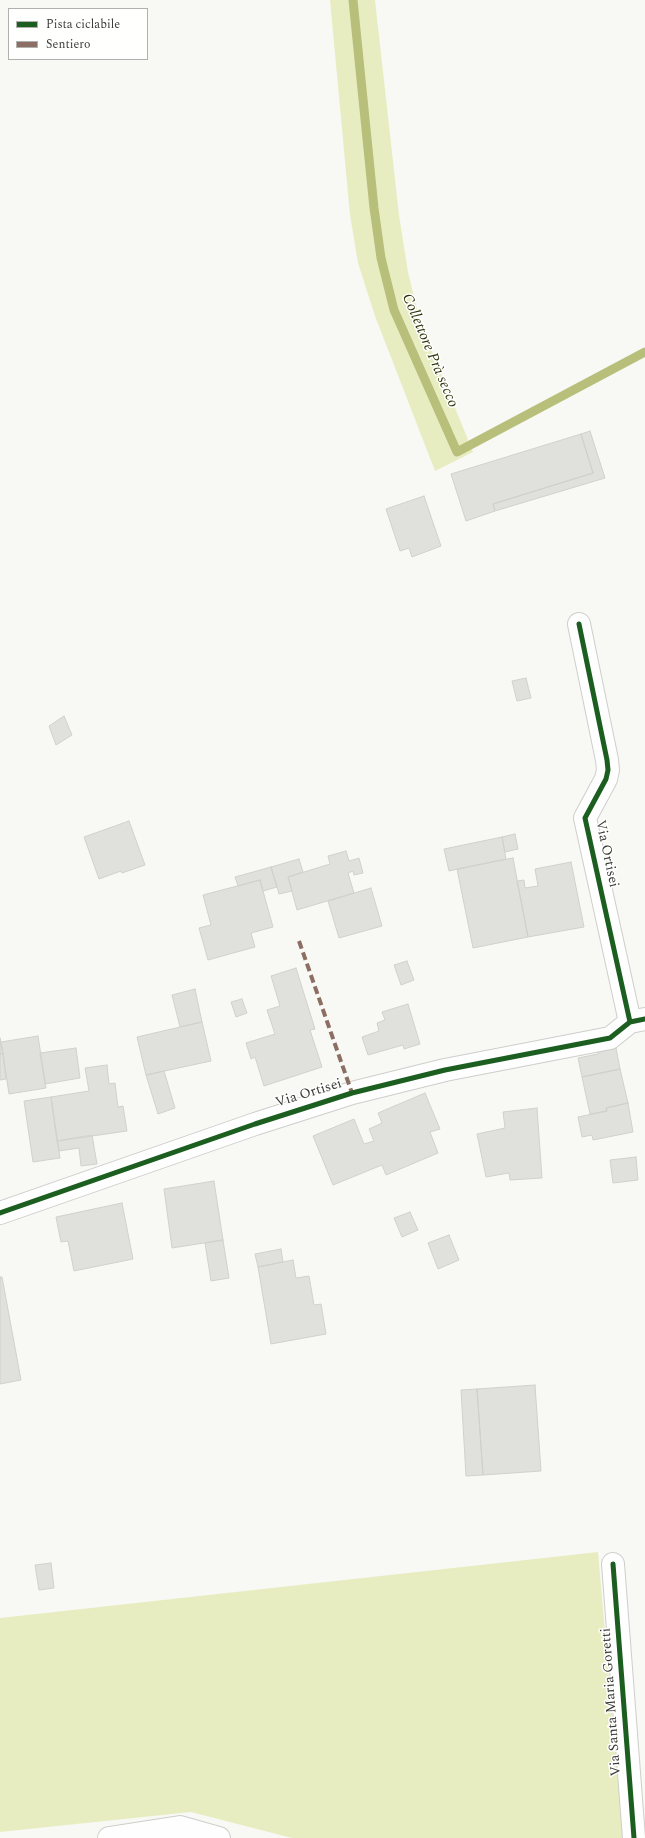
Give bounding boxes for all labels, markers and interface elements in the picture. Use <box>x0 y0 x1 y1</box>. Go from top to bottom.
legend <box>8 8 148 60</box>
text: Pista ciclabile <box>46 15 120 34</box>
text: Sentiero <box>46 35 90 54</box>
water label: Collettore Prà secco <box>397 291 461 411</box>
street label: Via Ortisei <box>591 819 621 889</box>
street label: Via Ortisei <box>274 1076 344 1112</box>
street label: Via Santa Maria Goretti <box>598 1627 626 1777</box>

